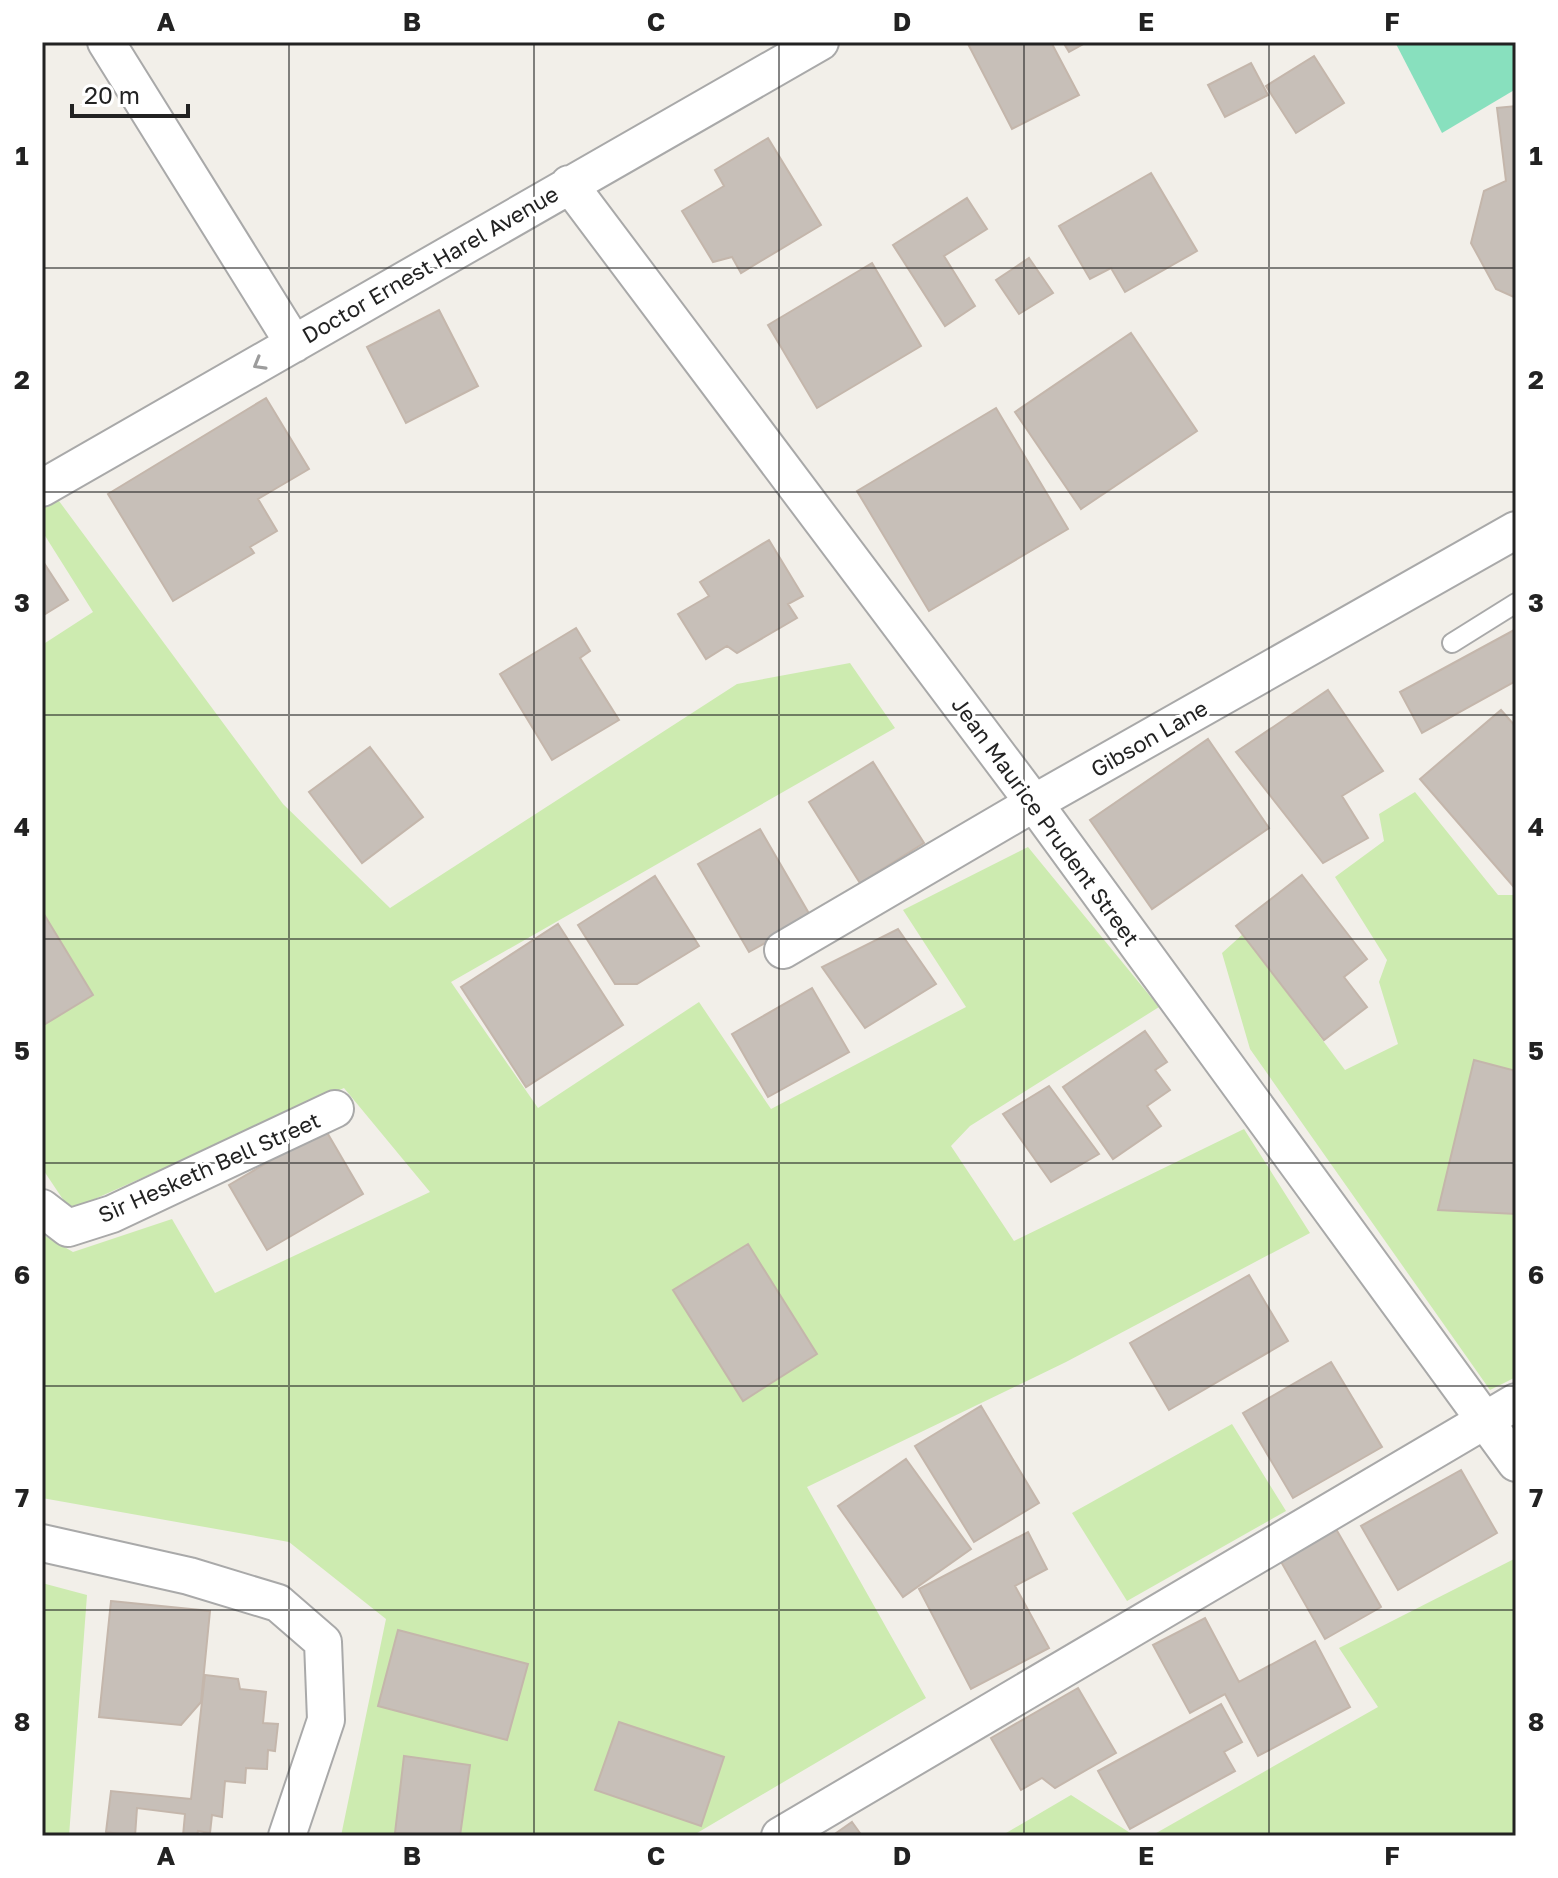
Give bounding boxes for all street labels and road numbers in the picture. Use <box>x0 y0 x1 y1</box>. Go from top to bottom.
street label: Doctor Ernest Harel Avenue <box>297 179 563 349</box>
street label: Jean Maurice Prudent Street <box>947 691 1145 951</box>
street label: Gibson Lane <box>1086 694 1212 782</box>
street label: Sir Hesketh Bell Street <box>94 1106 324 1228</box>

